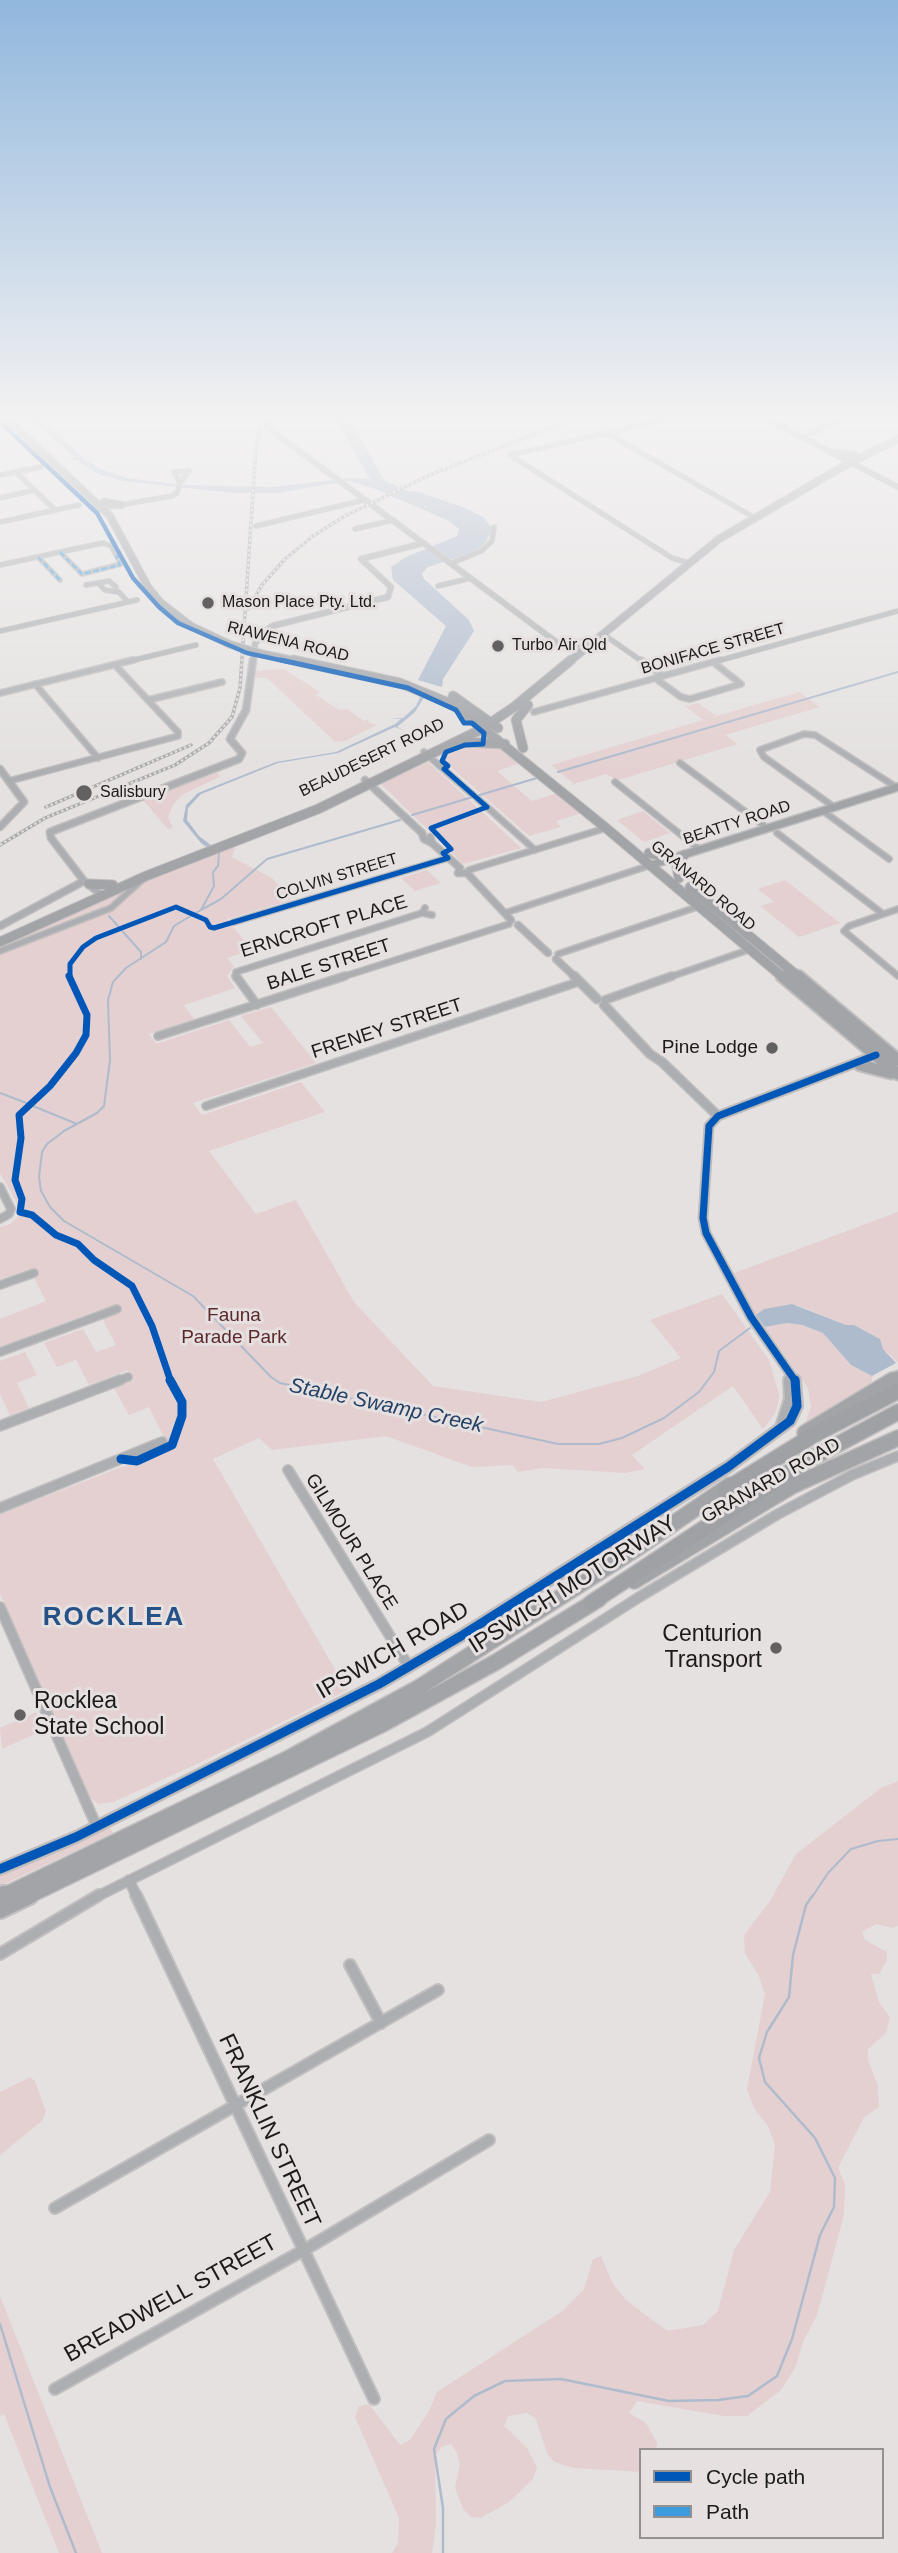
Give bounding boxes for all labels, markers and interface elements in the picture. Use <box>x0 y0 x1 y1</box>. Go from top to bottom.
place label: Mason Place Pty. Ltd. <box>222 593 376 613</box>
marker: Mason Place Pty. Ltd. <box>200 595 216 611</box>
street label: RIAWENA ROAD <box>225 618 351 666</box>
street label: BONIFACE STREET <box>639 619 787 679</box>
place label: Turbo Air Qld <box>512 636 607 656</box>
marker: Turbo Air Qld <box>490 638 506 654</box>
street label: BEAUDESERT ROAD <box>296 715 448 801</box>
marker: Salisbury <box>74 783 94 803</box>
place label: Salisbury <box>100 783 166 803</box>
street label: BEATTY ROAD <box>681 797 793 849</box>
street label: GRANARD ROAD <box>647 837 759 935</box>
street label: COLVIN STREET <box>274 849 400 905</box>
street label: ERNCROFT PLACE <box>238 891 410 963</box>
street label: BALE STREET <box>264 934 394 996</box>
street label: FRENEY STREET <box>309 994 465 1064</box>
place label: Pine Lodge <box>662 1037 758 1059</box>
marker: Pine Lodge <box>764 1040 780 1056</box>
park label: Fauna Parade Park <box>181 1305 287 1349</box>
water label: Stable Swamp Creek <box>287 1373 485 1439</box>
street label: GRANARD ROAD <box>698 1433 844 1529</box>
street label: GILMOUR PLACE <box>300 1470 402 1614</box>
street label: IPSWICH MOTORWAY <box>464 1510 682 1660</box>
street label: IPSWICH ROAD <box>312 1596 474 1706</box>
district label: ROCKLEA <box>44 1602 184 1634</box>
place label: Centurion Transport <box>662 1621 762 1675</box>
marker: Centurion Transport <box>768 1640 784 1656</box>
place label: Rocklea State School <box>34 1688 164 1742</box>
marker: Rocklea State School <box>12 1707 28 1723</box>
street label: FRANKLIN STREET <box>212 2030 326 2232</box>
street label: BREADWELL STREET <box>60 2229 282 2369</box>
legend <box>639 2448 884 2539</box>
text: Cycle path <box>706 2465 805 2488</box>
text: Path <box>706 2500 749 2523</box>

